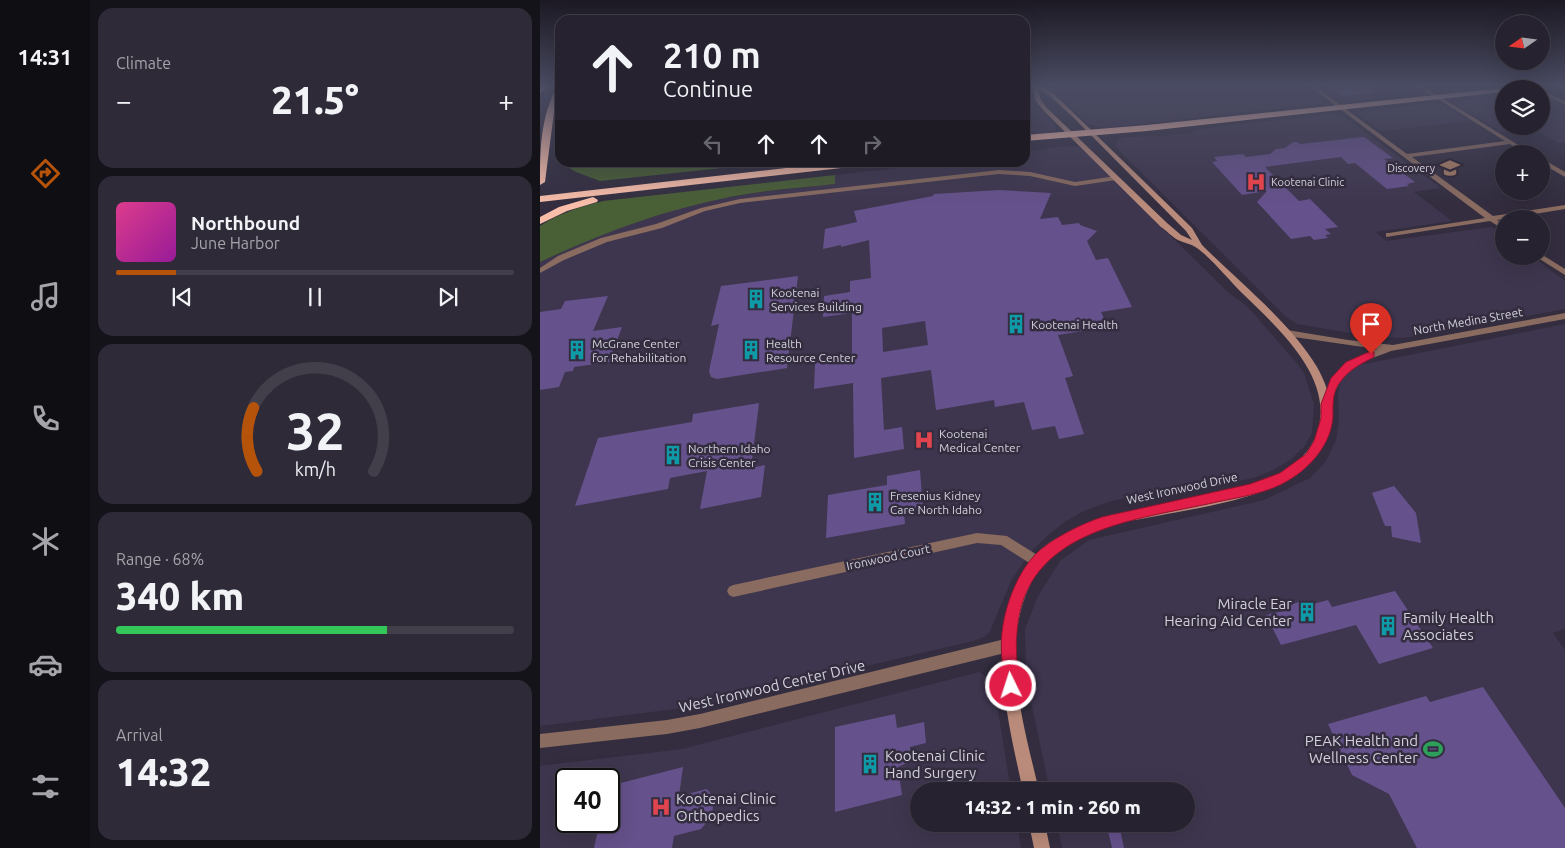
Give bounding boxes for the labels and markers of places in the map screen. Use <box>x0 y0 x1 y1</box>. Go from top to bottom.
school or university icon: Discovery <box>1439 157 1461 179</box>
place label: Discovery <box>1387 162 1436 174</box>
hospital icon: Kootenai Clinic <box>1245 171 1267 193</box>
place label: Kootenai Clinic <box>1271 176 1344 188</box>
place label: Kootenai Services Building <box>771 286 862 313</box>
building icon: Kootenai Services Building <box>745 288 767 310</box>
pin <box>1350 303 1392 354</box>
building icon: Kootenai Health <box>1005 313 1027 335</box>
place label: Kootenai Health <box>1031 318 1118 331</box>
place label: McGrane Center for Rehabilitation <box>592 337 686 364</box>
place label: Health Resource Center <box>766 337 856 364</box>
building icon: McGrane Center for Rehabilitation <box>566 339 588 361</box>
building icon: Health Resource Center <box>740 339 762 361</box>
place label: Kootenai Medical Center <box>939 427 1021 454</box>
hospital icon: Kootenai Medical Center <box>913 429 935 451</box>
place label: Northern Idaho Crisis Center <box>688 442 771 469</box>
building icon: Northern Idaho Crisis Center <box>662 444 684 466</box>
place label: Fresenius Kidney Care North Idaho <box>890 489 982 516</box>
building icon: Fresenius Kidney Care North Idaho <box>864 491 886 513</box>
place label: Miracle Ear Hearing Aid Center <box>1164 595 1292 629</box>
building icon: Miracle Ear Hearing Aid Center <box>1296 601 1318 623</box>
place label: Family Health Associates <box>1403 609 1494 643</box>
building icon: Family Health Associates <box>1377 615 1399 637</box>
place label: PEAK Health and Wellness Center <box>1305 732 1418 766</box>
sports icon: PEAK Health and Wellness Center <box>1422 738 1444 760</box>
place label: Kootenai Clinic Hand Surgery <box>885 747 985 781</box>
building icon: Kootenai Clinic Hand Surgery <box>859 753 881 775</box>
place label: Kootenai Clinic Orthopedics <box>676 790 776 824</box>
hospital icon: Kootenai Clinic Orthopedics <box>650 796 672 818</box>

